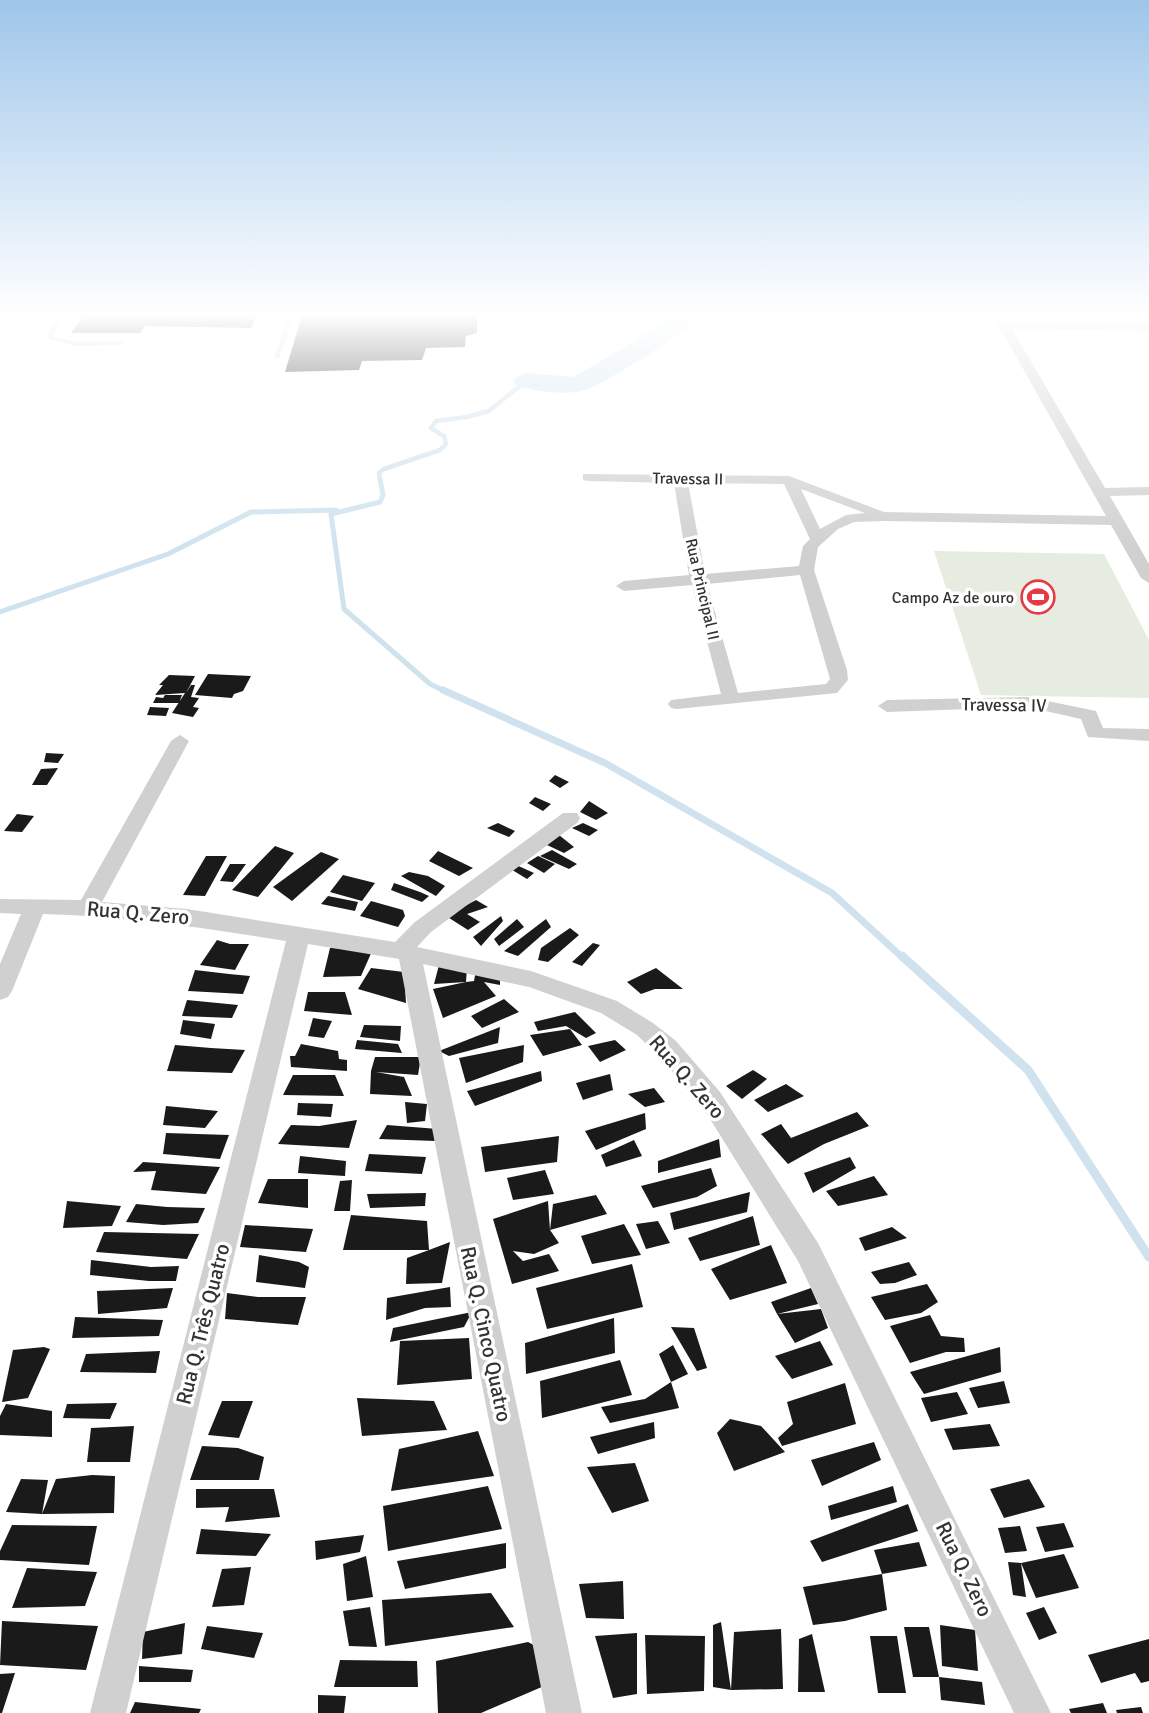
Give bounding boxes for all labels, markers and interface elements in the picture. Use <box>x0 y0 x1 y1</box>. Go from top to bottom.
street label: Travessa II <box>652 468 724 490</box>
street label: Rua Principal II <box>681 536 723 642</box>
sports icon: Campo Az de ouro <box>1019 578 1057 616</box>
place label: Campo Az de ouro <box>892 588 1014 608</box>
street label: Travessa IV <box>961 693 1047 717</box>
street label: Rua Q. Zero <box>86 896 190 930</box>
street label: Rua Q. Zero <box>643 1030 731 1124</box>
street label: Rua Q. Três Quatro <box>170 1241 236 1407</box>
street label: Rua Q. Cinco Quatro <box>455 1244 517 1424</box>
street label: Rua Q. Zero <box>930 1517 998 1621</box>

